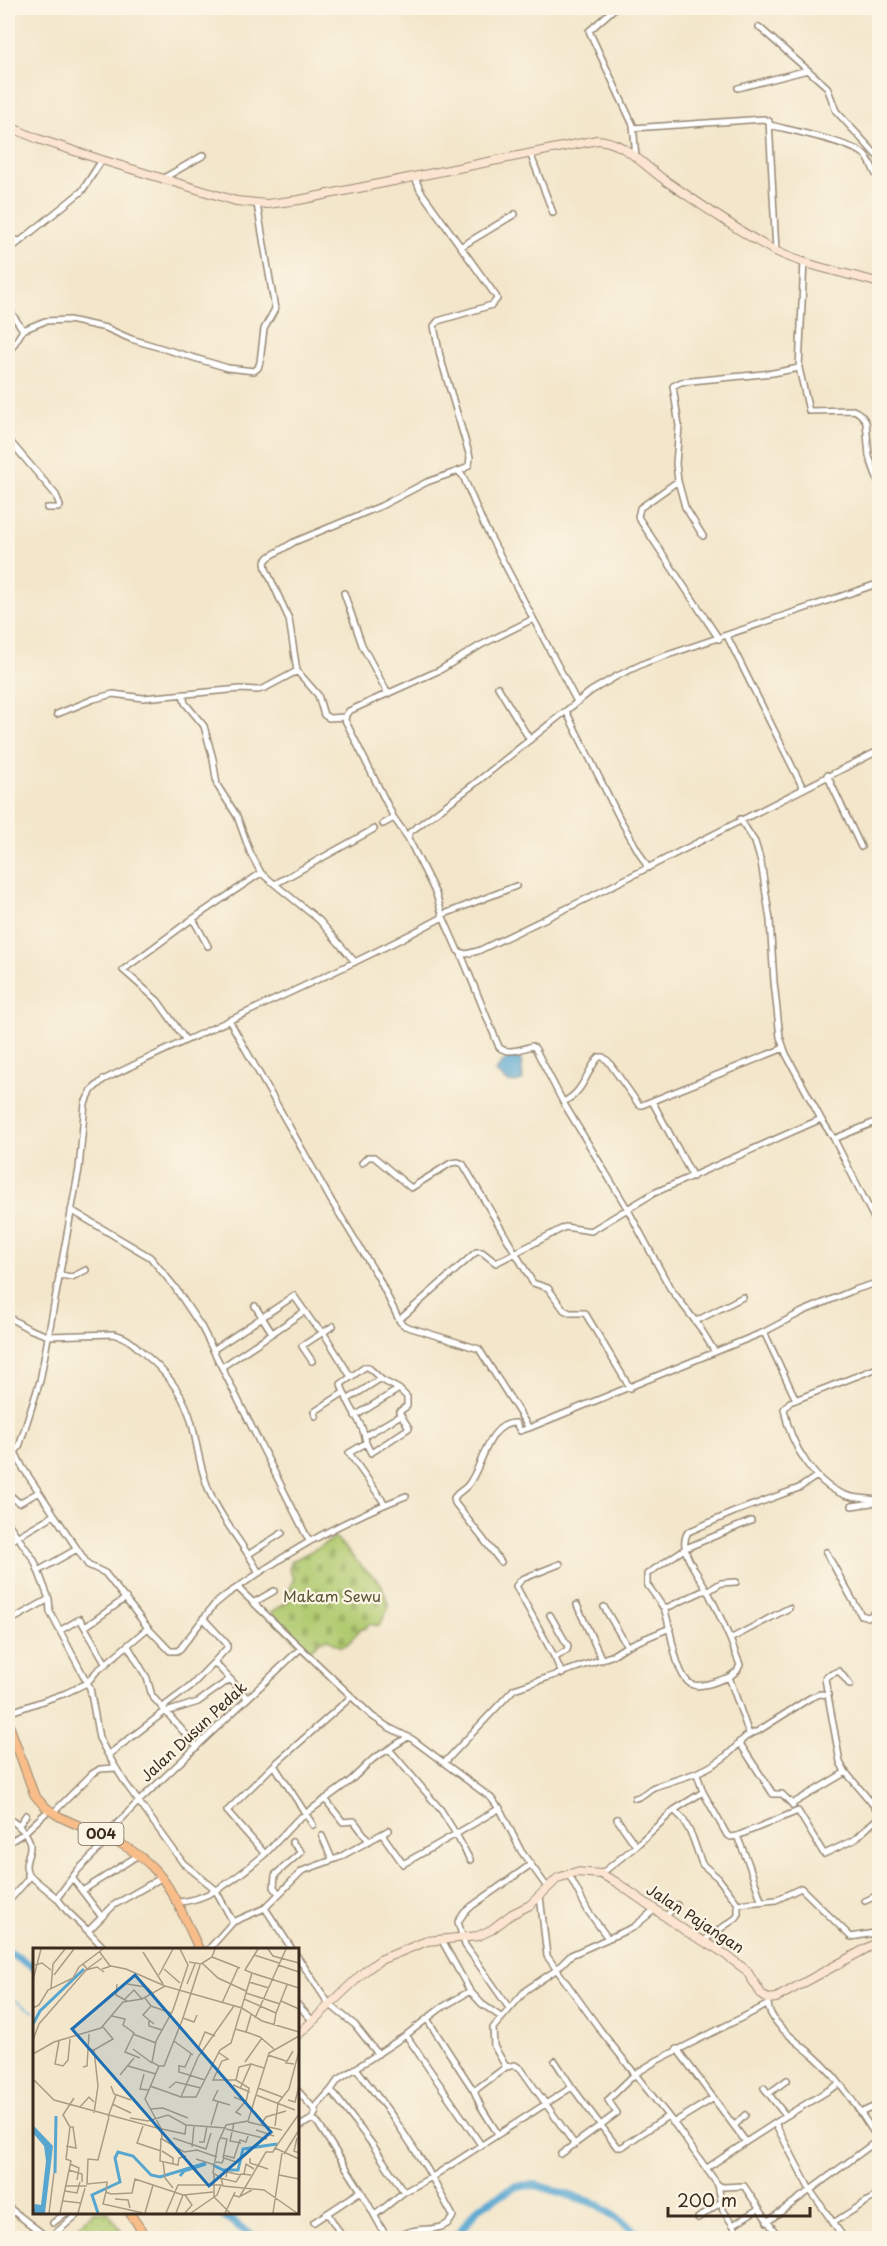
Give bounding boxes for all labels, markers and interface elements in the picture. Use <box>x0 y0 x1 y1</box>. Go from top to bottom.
park label: Makam Sewu <box>283 1584 381 1607</box>
street label: Jalan Dusun Pedak <box>135 1675 251 1786</box>
road number: 004 <box>78 1823 124 1845</box>
street label: Jalan Pajangan <box>642 1877 749 1958</box>
inset map <box>33 1948 298 2213</box>
scale bar <box>668 2180 810 2218</box>
text: 200 m <box>677 2186 737 2213</box>

